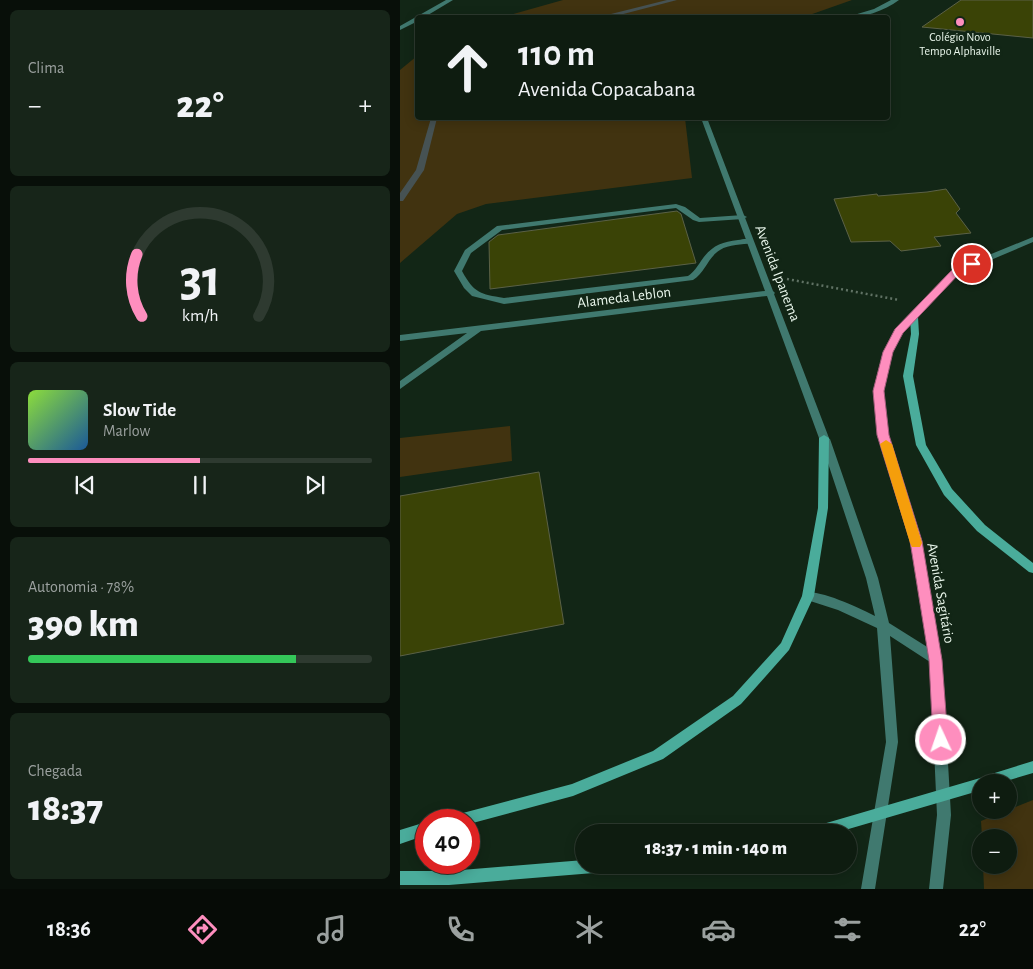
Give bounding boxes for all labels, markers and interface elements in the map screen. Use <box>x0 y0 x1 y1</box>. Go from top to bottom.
marker: Colégio Novo Tempo Alphaville <box>954 16 966 28</box>
place label: Colégio Novo Tempo Alphaville <box>919 31 1001 57</box>
icon: ahead <box>435 35 500 100</box>
text: 110 m <box>518 37 595 72</box>
text: Clima <box>28 60 64 76</box>
text: Avenida Copacabana <box>518 78 696 100</box>
text: 22° <box>176 87 224 125</box>
text: − <box>28 92 41 120</box>
text: + <box>359 92 372 120</box>
street label: Avenida Ipanema <box>752 223 803 324</box>
pin <box>951 243 993 285</box>
icon: arrive <box>958 250 986 278</box>
text: 31 <box>179 253 221 305</box>
street label: Alameda Leblon <box>576 284 672 311</box>
text: km/h <box>182 307 218 325</box>
text: Slow Tide <box>103 401 176 420</box>
text: Marlow <box>103 423 150 439</box>
icon: previous <box>71 471 99 499</box>
icon: pause <box>186 471 214 499</box>
icon: next <box>301 471 329 499</box>
street label: Avenida Sagitário <box>924 542 957 645</box>
text: Autonomia · 78% <box>28 579 134 595</box>
text: 390 km <box>28 606 139 644</box>
position arrow <box>914 713 966 765</box>
text: Chegada <box>28 763 83 779</box>
map controls <box>972 774 1017 874</box>
button: + <box>972 774 1017 819</box>
text: 18:37 <box>28 790 103 828</box>
speed limit sign: 40 <box>415 809 480 874</box>
button: − <box>972 829 1017 874</box>
text: 18:37 · 1 min · 140 m <box>645 839 787 858</box>
icon: directions <box>185 912 220 947</box>
icon: music <box>314 912 349 947</box>
icon: phone <box>443 912 478 947</box>
icon: climate <box>572 912 607 947</box>
icon: car <box>701 912 736 947</box>
icon: filters <box>830 912 865 947</box>
text: 18:36 <box>47 918 91 940</box>
text: 22° <box>959 918 986 940</box>

